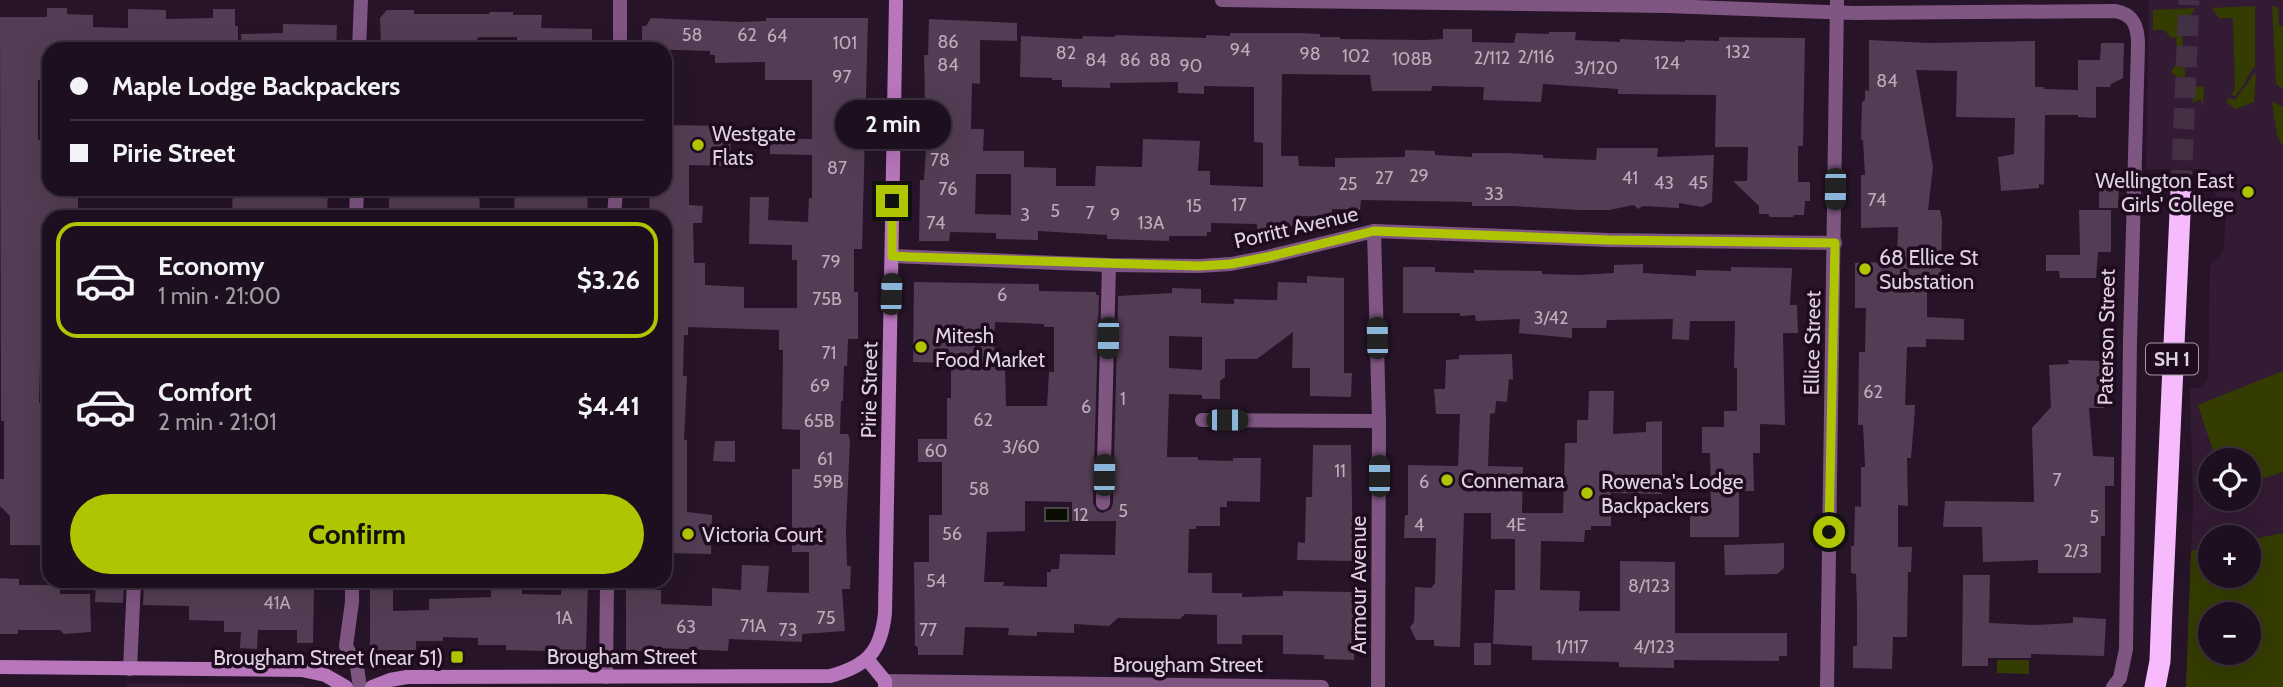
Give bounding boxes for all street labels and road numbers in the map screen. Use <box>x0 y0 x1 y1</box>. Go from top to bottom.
street label: Porritt Avenue <box>1232 201 1361 253</box>
street label: Paterson Street <box>2092 268 2120 406</box>
street label: Ellice Street <box>1799 290 1825 396</box>
street label: Pirie Street <box>856 341 882 439</box>
road number: SH 1 <box>2146 344 2198 374</box>
street label: Armour Avenue <box>1346 516 1371 654</box>
street label: Brougham Street <box>547 644 697 669</box>
street label: Brougham Street <box>1113 652 1263 677</box>

